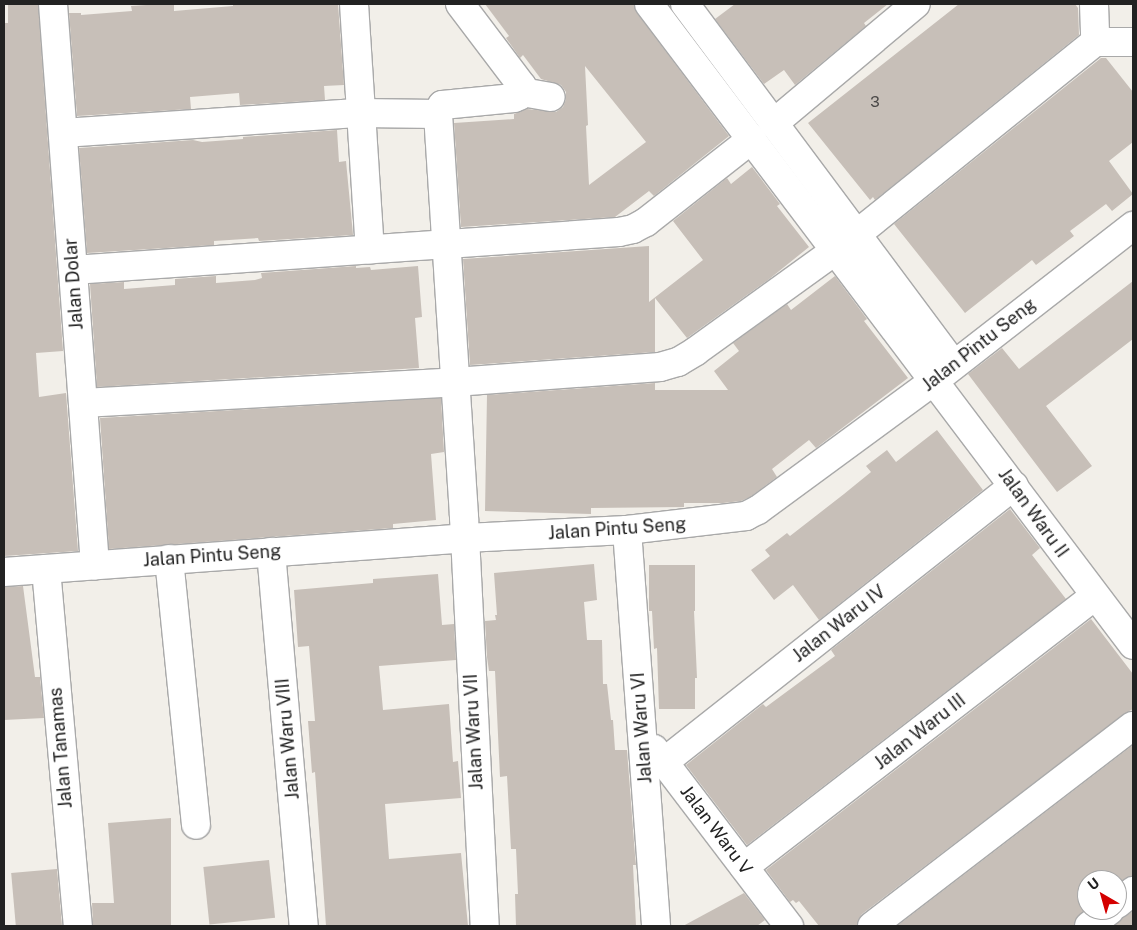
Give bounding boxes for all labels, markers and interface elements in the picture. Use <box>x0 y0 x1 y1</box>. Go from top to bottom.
house number: 3 <box>870 93 880 111</box>
street label: Jalan Dolar <box>60 237 88 331</box>
street label: Jalan Pintu Seng <box>918 294 1040 396</box>
street label: Jalan Waru II <box>993 464 1073 562</box>
street label: Jalan Pintu Seng <box>547 513 687 545</box>
street label: Jalan Pintu Seng <box>142 540 282 572</box>
street label: Jalan Waru IV <box>788 581 890 667</box>
street label: Jalan Waru VI <box>627 671 657 785</box>
street label: Jalan Waru VII <box>460 673 488 791</box>
street label: Jalan Waru VIII <box>272 677 304 801</box>
street label: Jalan Tanamas <box>45 687 77 809</box>
street label: Jalan Waru III <box>870 689 970 775</box>
street label: Jalan Waru V <box>675 781 757 879</box>
north arrow <box>1077 870 1127 920</box>
text: U <box>1084 875 1102 893</box>

